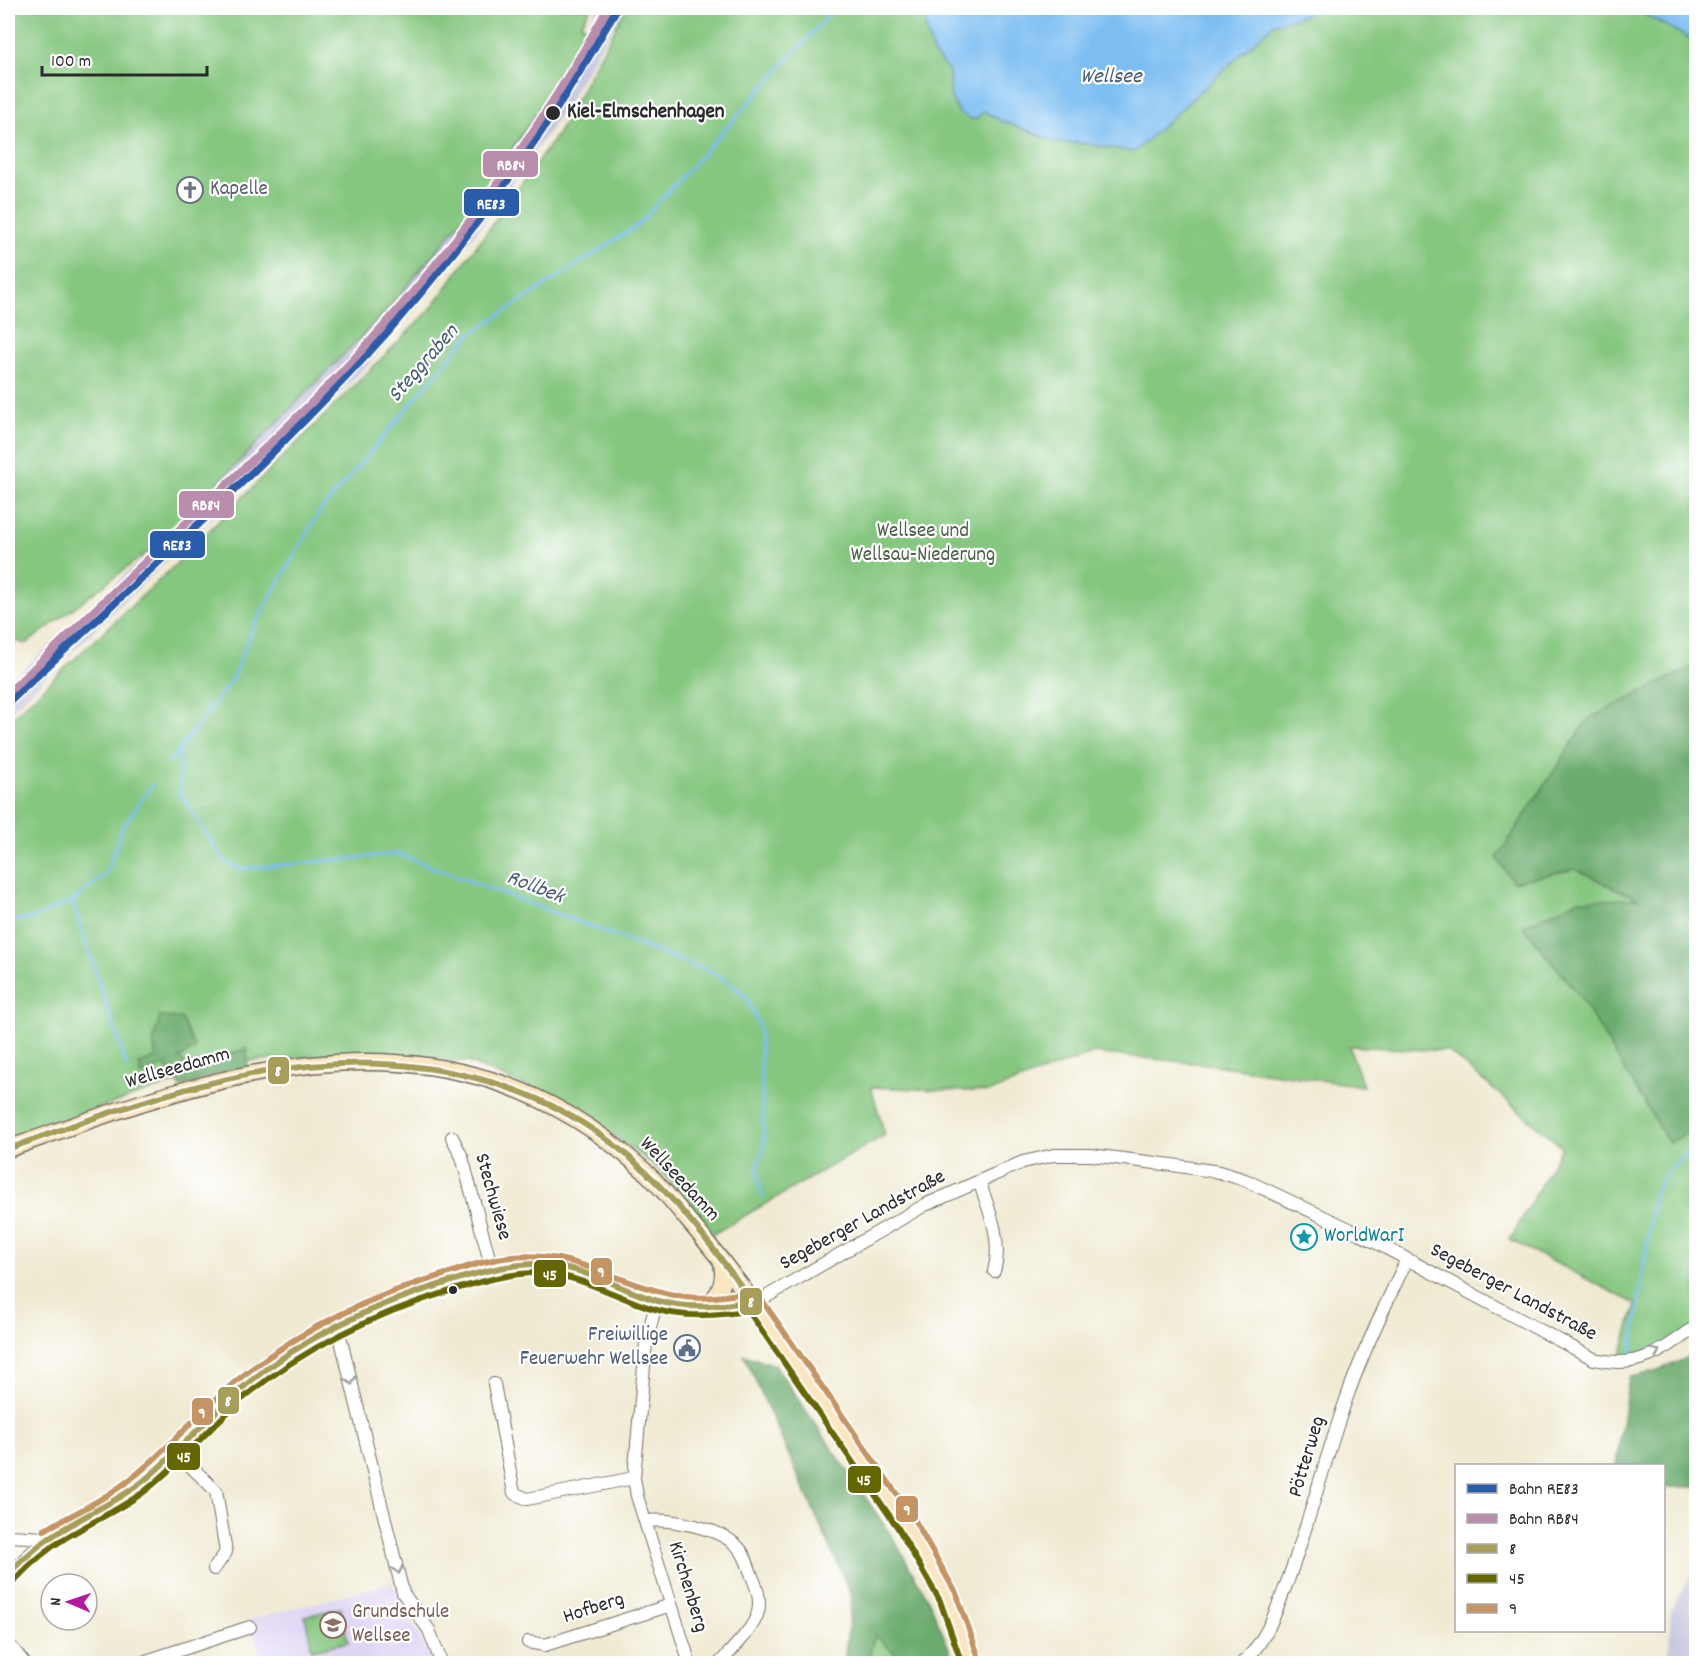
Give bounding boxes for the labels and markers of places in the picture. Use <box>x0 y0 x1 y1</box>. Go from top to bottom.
place label: Kiel-Elmschenhagen <box>567 98 725 128</box>
marker: Kiel-Elmschenhagen <box>544 104 562 122</box>
church icon: Kapelle <box>175 175 205 205</box>
place label: Kapelle <box>210 175 268 205</box>
place icon: WorldWarI <box>1289 1222 1319 1252</box>
place label: WorldWarI <box>1324 1222 1405 1252</box>
unlabelled marker <box>447 1284 459 1296</box>
place label: Freiwillige Feuerwehr Wellsee <box>520 1321 668 1375</box>
public building icon: Freiwillige Feuerwehr Wellsee <box>672 1333 702 1363</box>
place label: Grundschule Wellsee <box>352 1598 449 1652</box>
school or university icon: Grundschule Wellsee <box>318 1610 348 1640</box>

